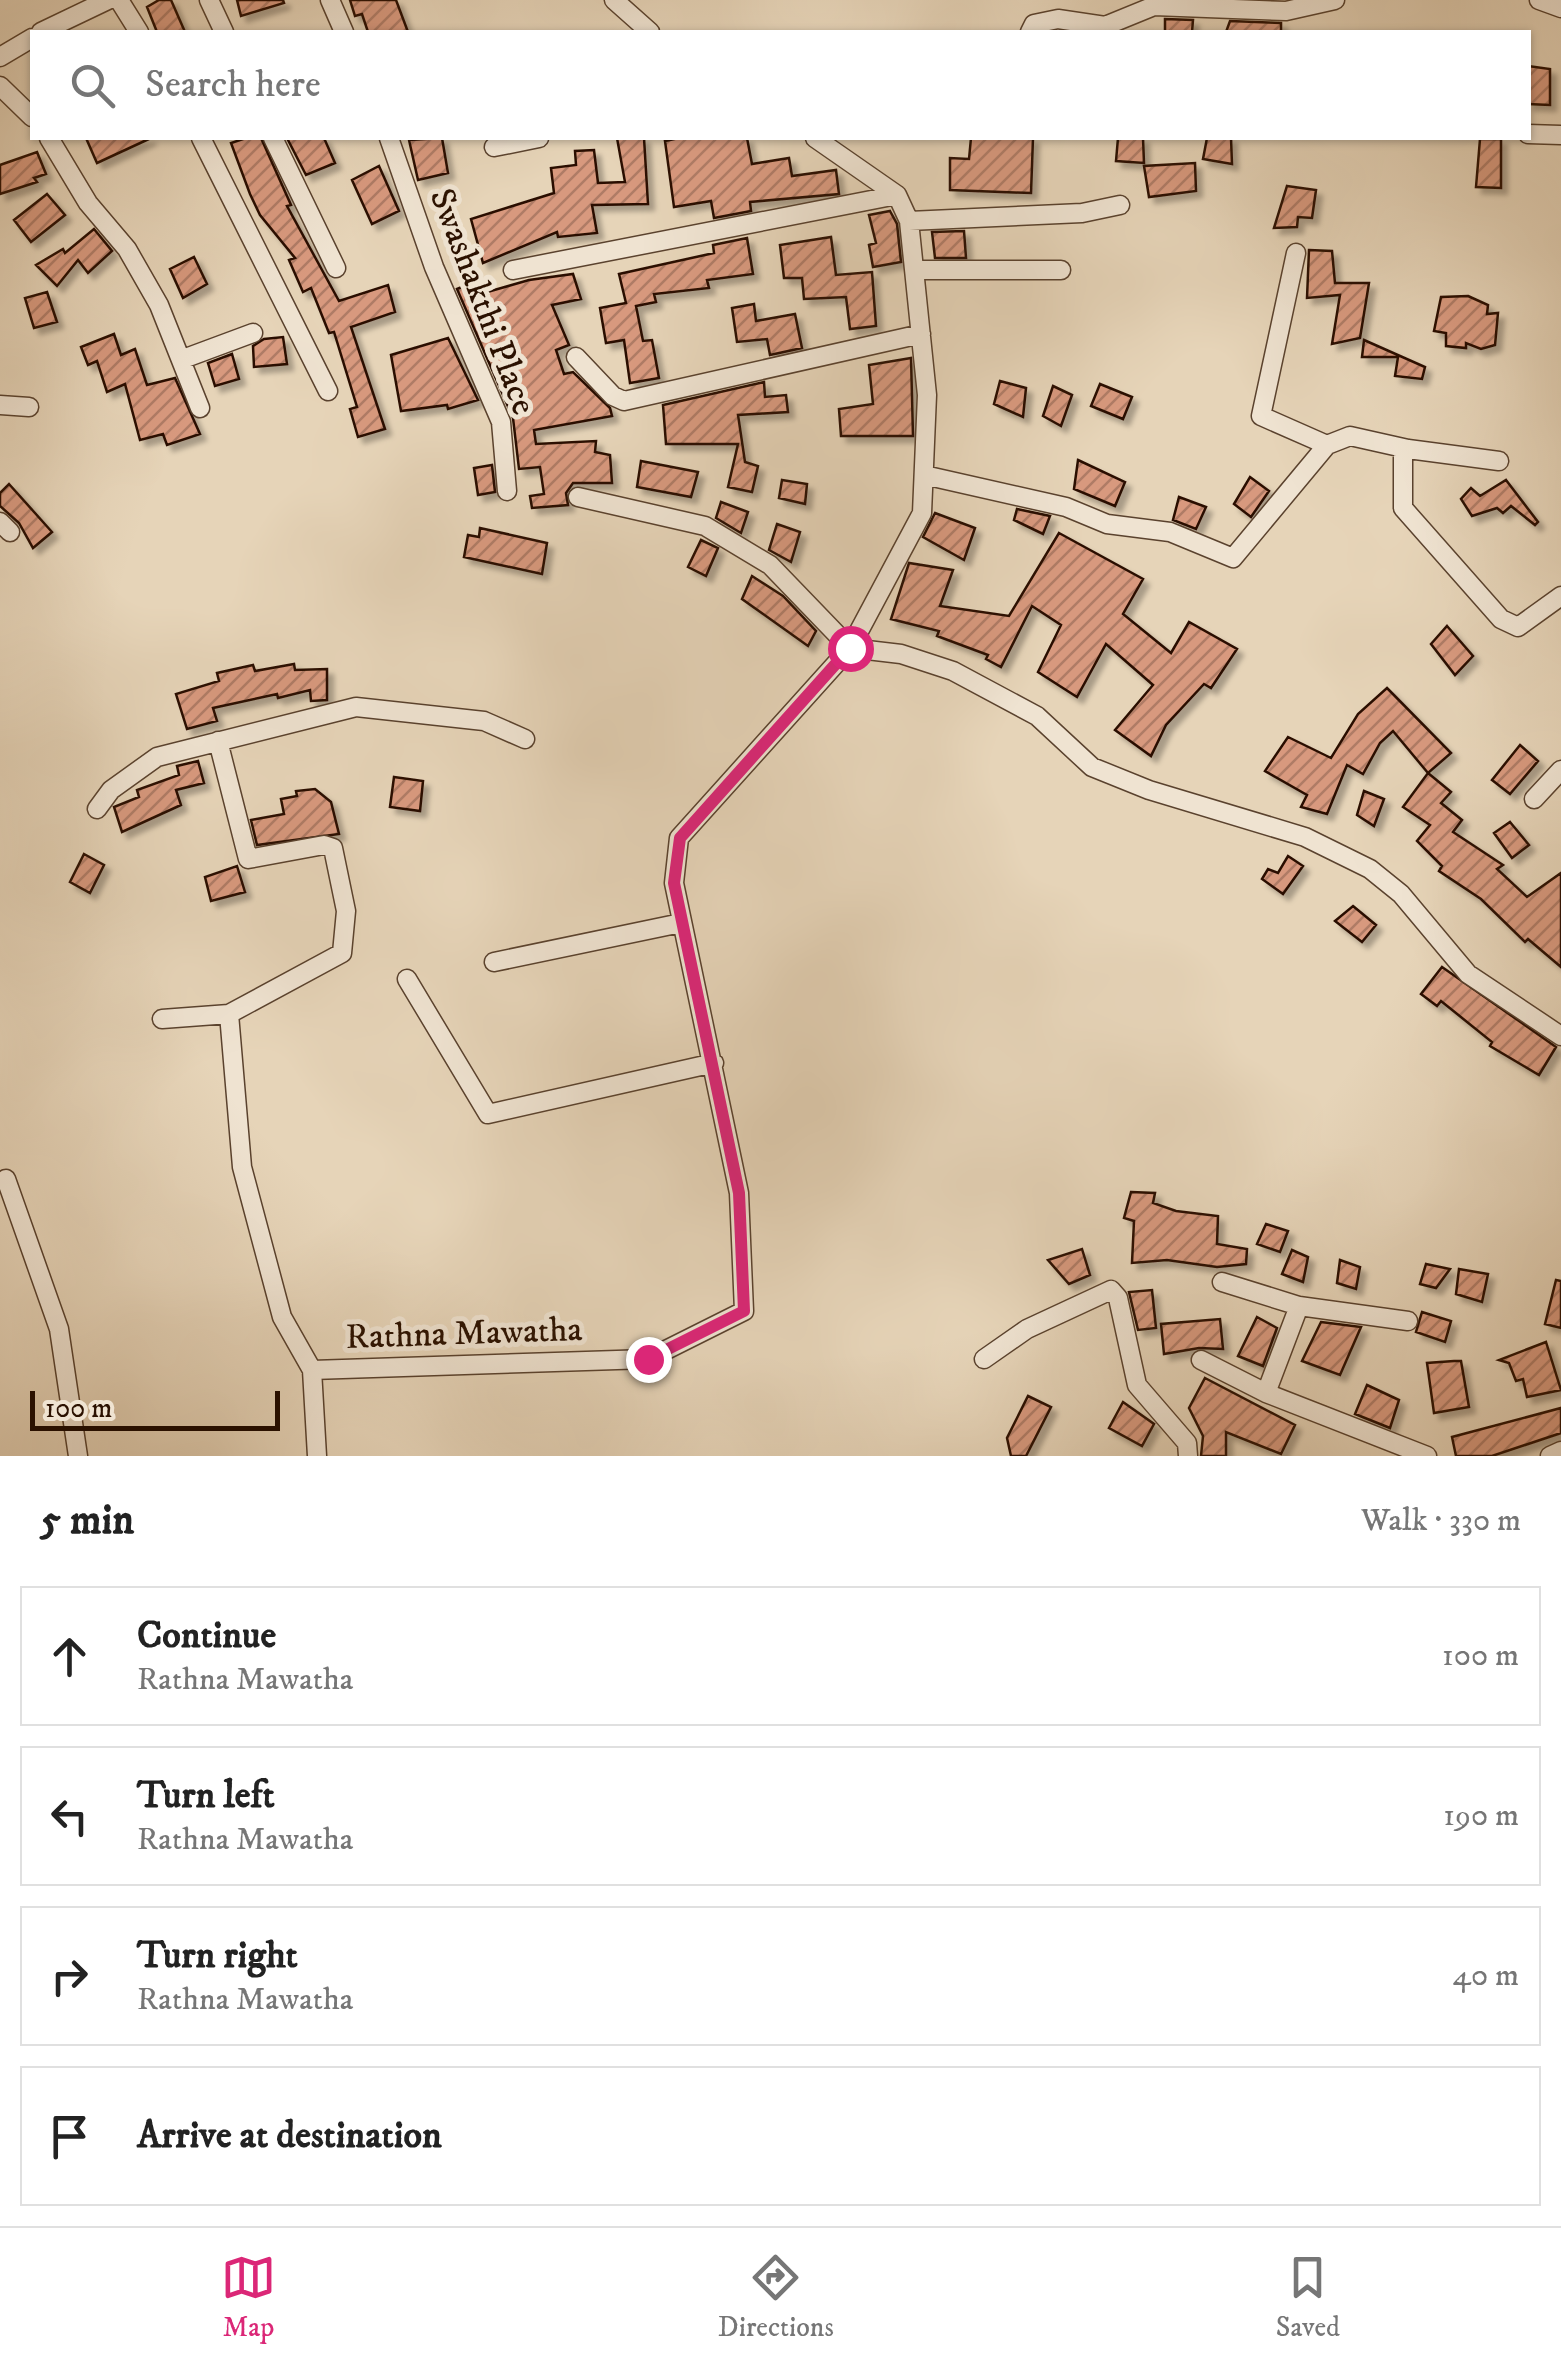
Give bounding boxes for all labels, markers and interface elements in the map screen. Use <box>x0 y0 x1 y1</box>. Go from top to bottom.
search box <box>30 30 1531 140</box>
icon: search <box>65 58 120 113</box>
text: Search here <box>145 61 321 109</box>
street label: Swashakthi Place <box>419 182 545 421</box>
route start <box>828 626 874 672</box>
street label: Rathna Mawatha <box>345 1308 583 1360</box>
route end <box>626 1337 672 1383</box>
scale bar <box>30 1386 280 1430</box>
text: 100 m <box>45 1391 112 1426</box>
text: 5 min <box>40 1495 134 1547</box>
text: Walk · 330 m <box>1361 1501 1521 1541</box>
text: Continue <box>137 1612 276 1660</box>
icon: ahead <box>42 1629 97 1684</box>
text: 100 m <box>1442 1636 1519 1676</box>
text: Rathna Mawatha <box>137 1660 353 1700</box>
text: Turn left <box>137 1772 275 1820</box>
icon: left <box>42 1789 97 1844</box>
text: 190 m <box>1443 1796 1519 1836</box>
text: Rathna Mawatha <box>137 1820 353 1860</box>
text: Turn right <box>137 1932 298 1980</box>
icon: right <box>42 1949 97 2004</box>
text: 40 m <box>1452 1956 1519 1996</box>
text: Rathna Mawatha <box>137 1980 353 2020</box>
icon: arrive <box>42 2109 97 2164</box>
text: Arrive at destination <box>137 2112 442 2160</box>
tab: Map <box>221 2250 276 2345</box>
tab: Directions <box>718 2250 834 2345</box>
tab: Saved <box>1276 2250 1340 2345</box>

